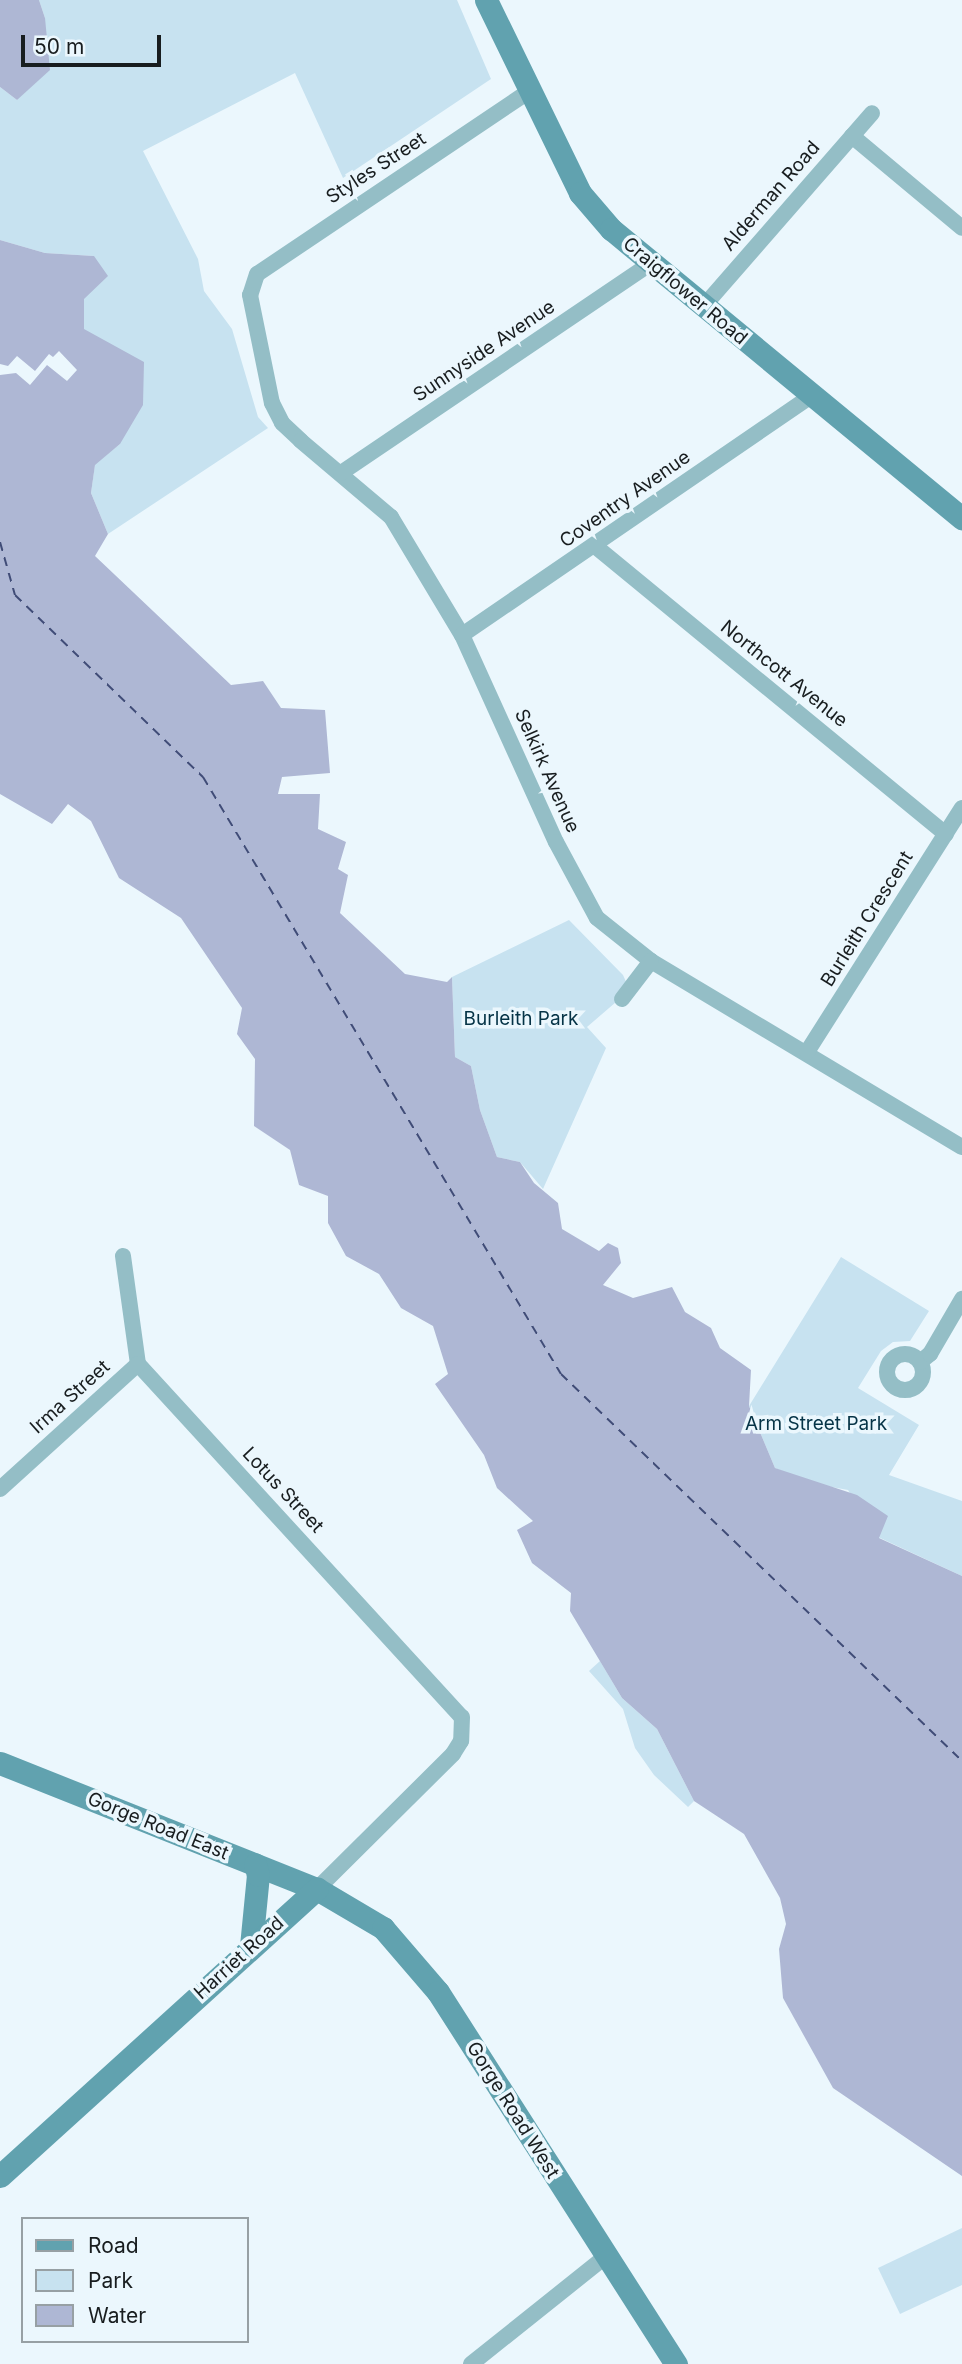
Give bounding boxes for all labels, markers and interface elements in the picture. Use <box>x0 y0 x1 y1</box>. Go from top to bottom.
scale bar <box>24 21 164 65</box>
text: 50 m <box>34 34 84 59</box>
street label: Styles Street <box>322 127 430 209</box>
street label: Alderman Road <box>717 137 825 255</box>
street label: Craigflower Road <box>618 232 752 350</box>
street label: Sunnyside Avenue <box>409 295 559 407</box>
street label: Coventry Avenue <box>555 446 695 552</box>
street label: Northcott Avenue <box>716 616 852 732</box>
street label: Selkirk Avenue <box>510 706 584 836</box>
street label: Burleith Crescent <box>816 847 918 991</box>
park label: Burleith Park <box>464 1008 578 1030</box>
street label: Irma Street <box>26 1355 114 1439</box>
park label: Arm Street Park <box>745 1413 887 1435</box>
street label: Lotus Street <box>238 1443 328 1537</box>
street label: Gorge Road East <box>84 1787 232 1865</box>
street label: Harriet Road <box>189 1912 289 2004</box>
street label: Gorge Road West <box>462 2038 564 2182</box>
legend <box>21 2217 248 2343</box>
text: Road <box>88 2233 139 2258</box>
text: Park <box>88 2268 133 2293</box>
text: Water <box>88 2303 146 2328</box>

